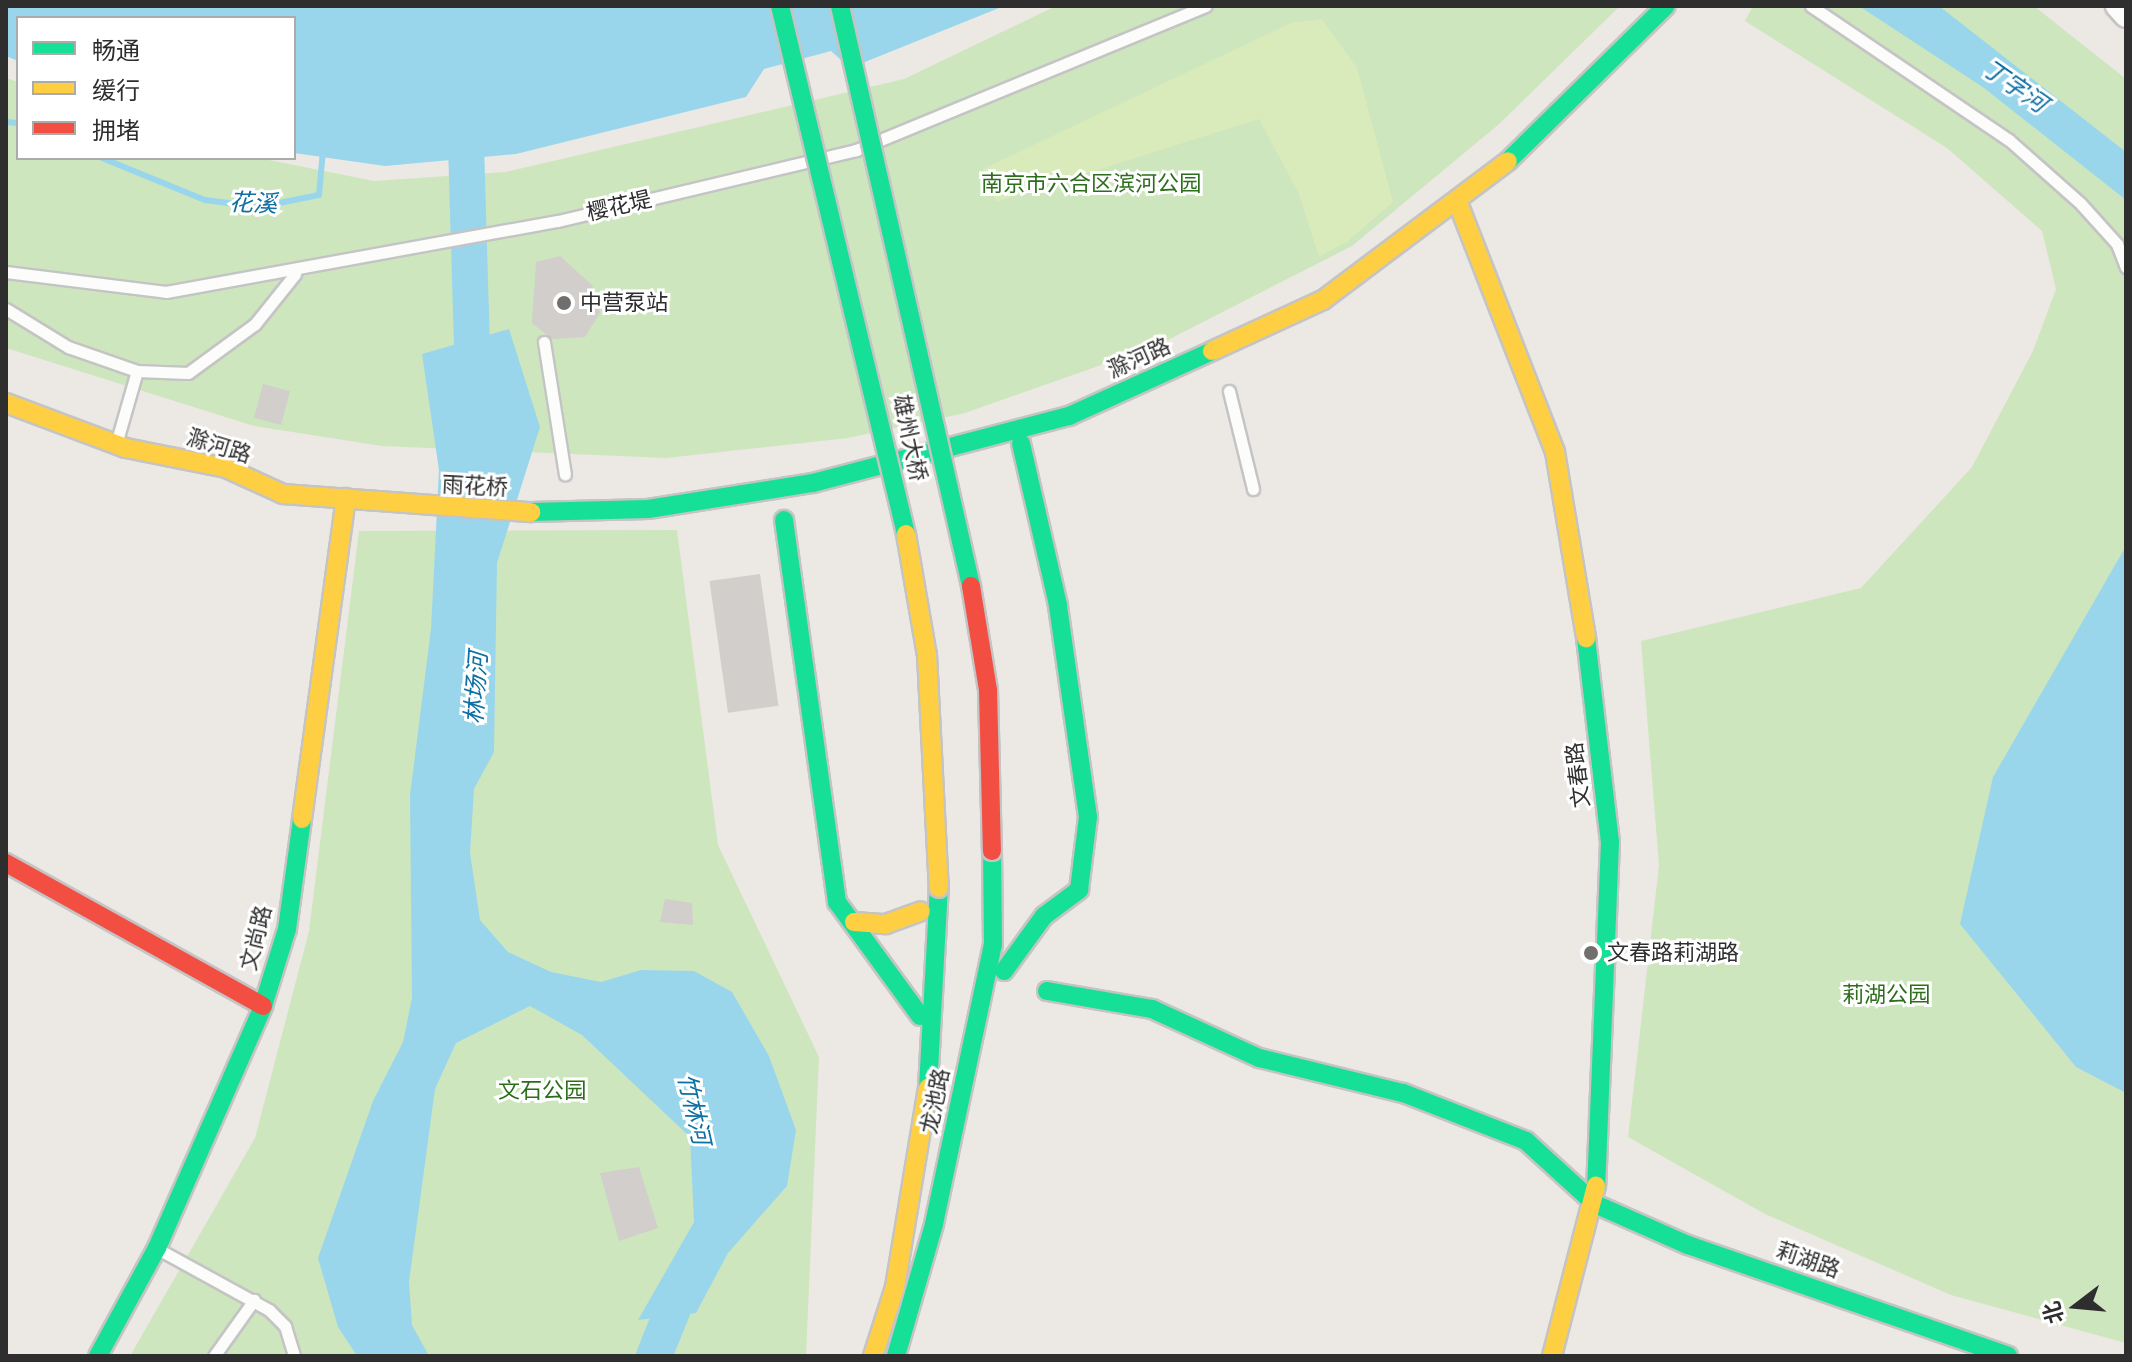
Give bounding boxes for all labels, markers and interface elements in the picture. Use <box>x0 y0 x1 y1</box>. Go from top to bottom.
legend <box>16 16 296 160</box>
text: 畅通 <box>92 35 140 65</box>
water label: 丁字河 <box>1977 54 2053 118</box>
text: 缓行 <box>92 75 140 105</box>
text: 拥堵 <box>92 115 140 145</box>
park label: 南京市六合区滨河公园 <box>981 171 1201 197</box>
street label: 樱花堤 <box>584 186 654 226</box>
water label: 花溪 <box>229 188 277 218</box>
place label: 中营泵站 <box>580 290 668 316</box>
marker: 中营泵站 <box>555 294 573 312</box>
street label: 滁河路 <box>1103 333 1175 383</box>
street label: 雄州大桥 <box>888 392 932 484</box>
street label: 滁河路 <box>184 424 254 468</box>
street label: 雨花桥 <box>441 471 509 501</box>
water label: 林场河 <box>459 651 493 725</box>
street label: 文春路 <box>1561 741 1595 809</box>
street label: 文尚路 <box>235 903 277 973</box>
place label: 文春路莉湖路 <box>1607 940 1739 966</box>
marker: 文春路莉湖路 <box>1582 944 1600 962</box>
park label: 莉湖公园 <box>1842 982 1930 1008</box>
street label: 龙池路 <box>915 1066 955 1136</box>
water label: 竹林河 <box>672 1071 716 1147</box>
park label: 文石公园 <box>498 1078 586 1104</box>
street label: 莉湖路 <box>1773 1237 1843 1283</box>
north arrow <box>2036 1266 2116 1346</box>
text: 北 <box>2036 1298 2069 1327</box>

